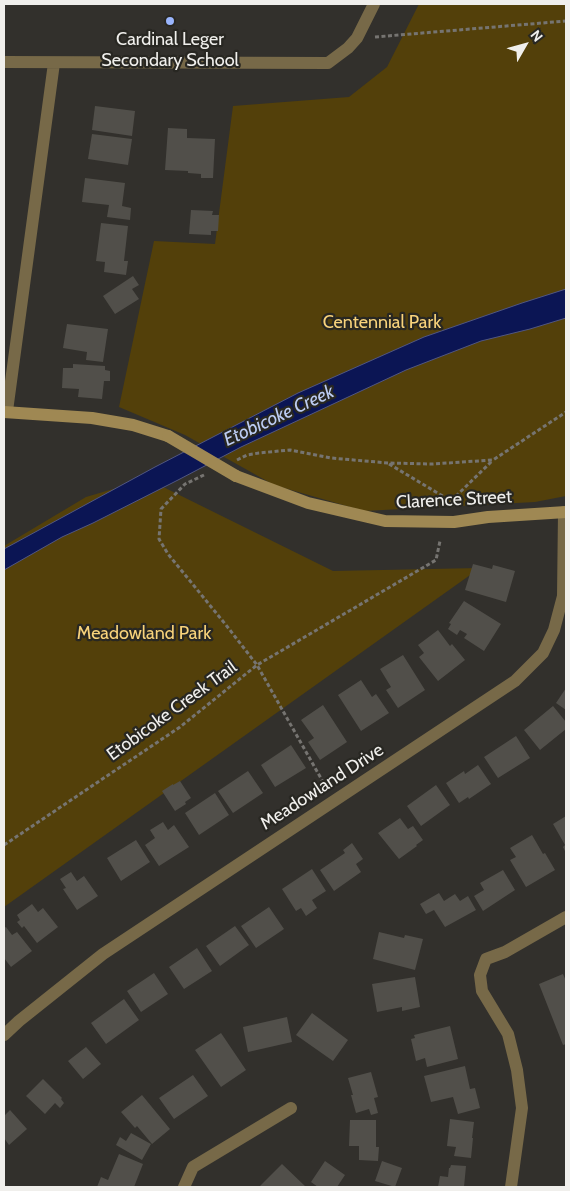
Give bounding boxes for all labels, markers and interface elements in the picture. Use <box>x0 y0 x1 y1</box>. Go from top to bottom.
marker: Cardinal Leger Secondary School <box>164 15 176 27</box>
north arrow <box>500 20 550 70</box>
text: N <box>527 26 547 45</box>
place label: Cardinal Leger Secondary School <box>101 29 239 72</box>
park label: Centennial Park <box>323 312 441 334</box>
water label: Etobicoke Creek <box>220 380 338 452</box>
street label: Clarence Street <box>395 486 513 514</box>
park label: Meadowland Park <box>77 623 211 645</box>
street label: Etobicoke Creek Trail <box>103 657 241 765</box>
street label: Meadowland Drive <box>256 739 388 835</box>

